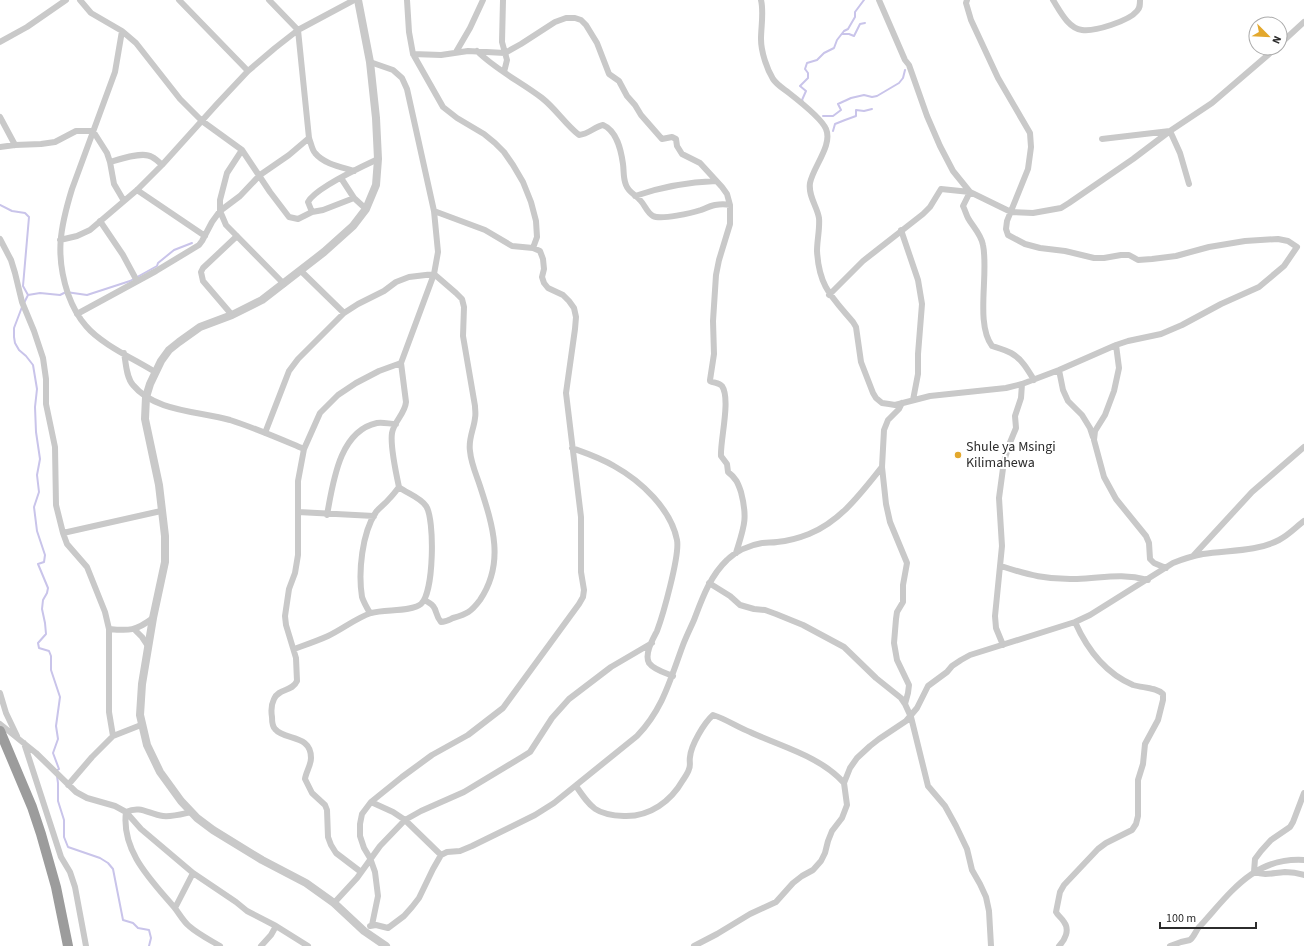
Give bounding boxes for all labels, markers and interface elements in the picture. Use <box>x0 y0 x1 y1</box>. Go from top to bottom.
north arrow <box>1248 16 1288 56</box>
text: N <box>1268 33 1285 46</box>
place label: Shule ya Msingi Kilimahewa <box>966 437 1056 473</box>
marker: Shule ya Msingi Kilimahewa <box>953 450 963 460</box>
scale bar <box>1160 904 1256 930</box>
text: 100 m <box>1166 910 1196 927</box>

